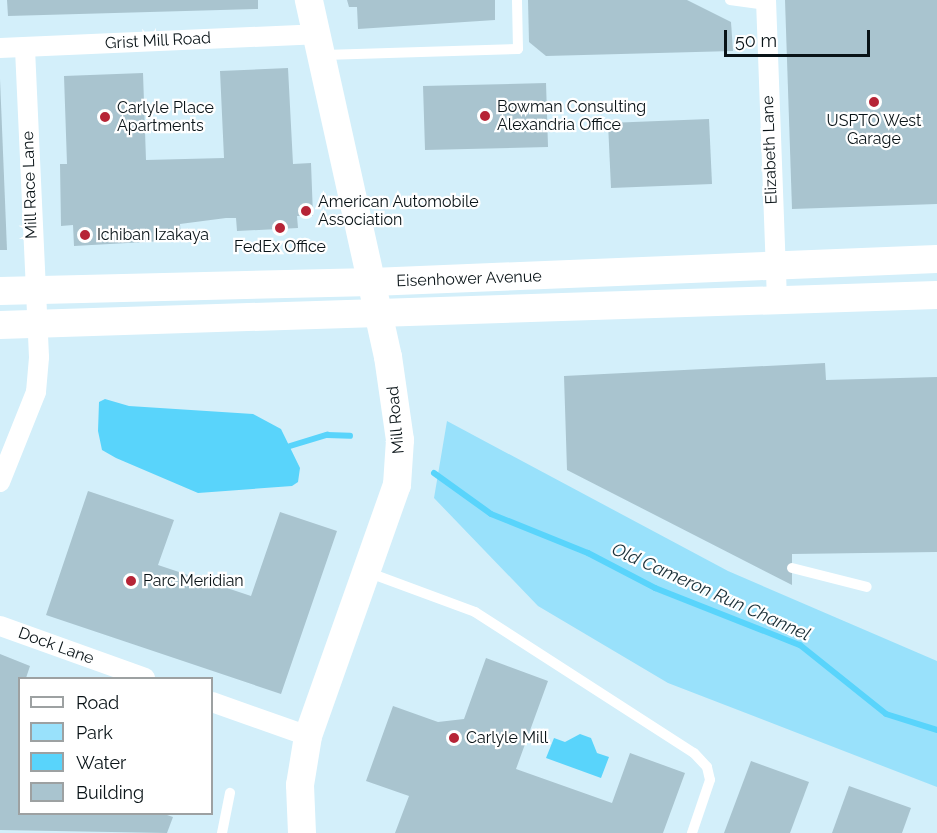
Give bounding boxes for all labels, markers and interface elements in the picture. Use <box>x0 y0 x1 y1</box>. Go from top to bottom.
scale bar <box>727 18 872 56</box>
street label: Grist Mill Road <box>104 29 212 53</box>
text: 50 m <box>735 30 777 51</box>
street label: Elizabeth Lane <box>759 95 781 205</box>
marker: USPTO West Garage <box>867 95 881 109</box>
place label: Bowman Consulting Alexandria Office <box>497 97 646 135</box>
place label: Carlyle Place Apartments <box>117 98 214 136</box>
marker: Bowman Consulting Alexandria Office <box>478 109 492 123</box>
marker: Carlyle Place Apartments <box>98 110 112 124</box>
place label: USPTO West Garage <box>826 111 922 149</box>
street label: Mill Race Lane <box>19 131 41 239</box>
place label: American Automobile Association <box>318 192 479 230</box>
marker: American Automobile Association <box>299 204 313 218</box>
marker: FedEx Office <box>273 221 287 235</box>
place label: Ichiban Izakaya <box>97 225 209 245</box>
marker: Ichiban Izakaya <box>78 228 92 242</box>
place label: FedEx Office <box>234 237 326 257</box>
street label: Eisenhower Avenue <box>396 267 542 291</box>
street label: Mill Road <box>383 385 409 455</box>
water label: Old Cameron Run Channel <box>608 538 814 646</box>
place label: Parc Meridian <box>143 571 244 591</box>
marker: Parc Meridian <box>124 574 138 588</box>
street label: Dock Lane <box>16 623 96 669</box>
legend <box>18 677 213 815</box>
text: Road <box>76 692 119 713</box>
text: Park <box>76 722 113 743</box>
place label: Carlyle Mill <box>466 728 548 748</box>
marker: Carlyle Mill <box>447 731 461 745</box>
text: Water <box>76 752 126 773</box>
text: Building <box>76 782 144 803</box>

